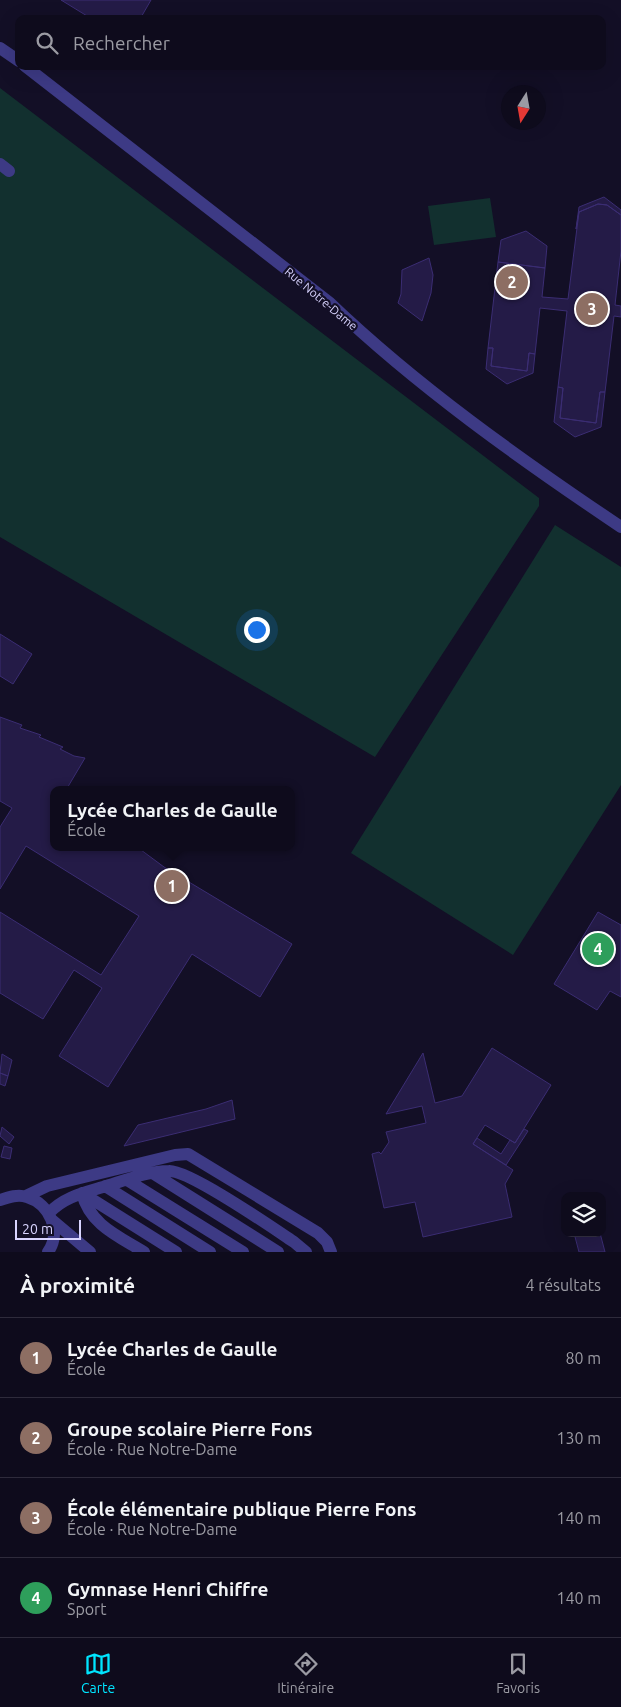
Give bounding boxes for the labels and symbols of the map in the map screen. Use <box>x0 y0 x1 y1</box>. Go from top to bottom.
north arrow <box>501 85 546 130</box>
pin: 2 <box>496 263 528 301</box>
street label: Rue Notre-Dame <box>283 265 360 333</box>
pin: 3 <box>576 290 608 328</box>
your location <box>244 617 270 643</box>
pin: 1 <box>156 867 188 905</box>
pin: 4 <box>582 930 614 968</box>
scale bar <box>15 1217 81 1240</box>

